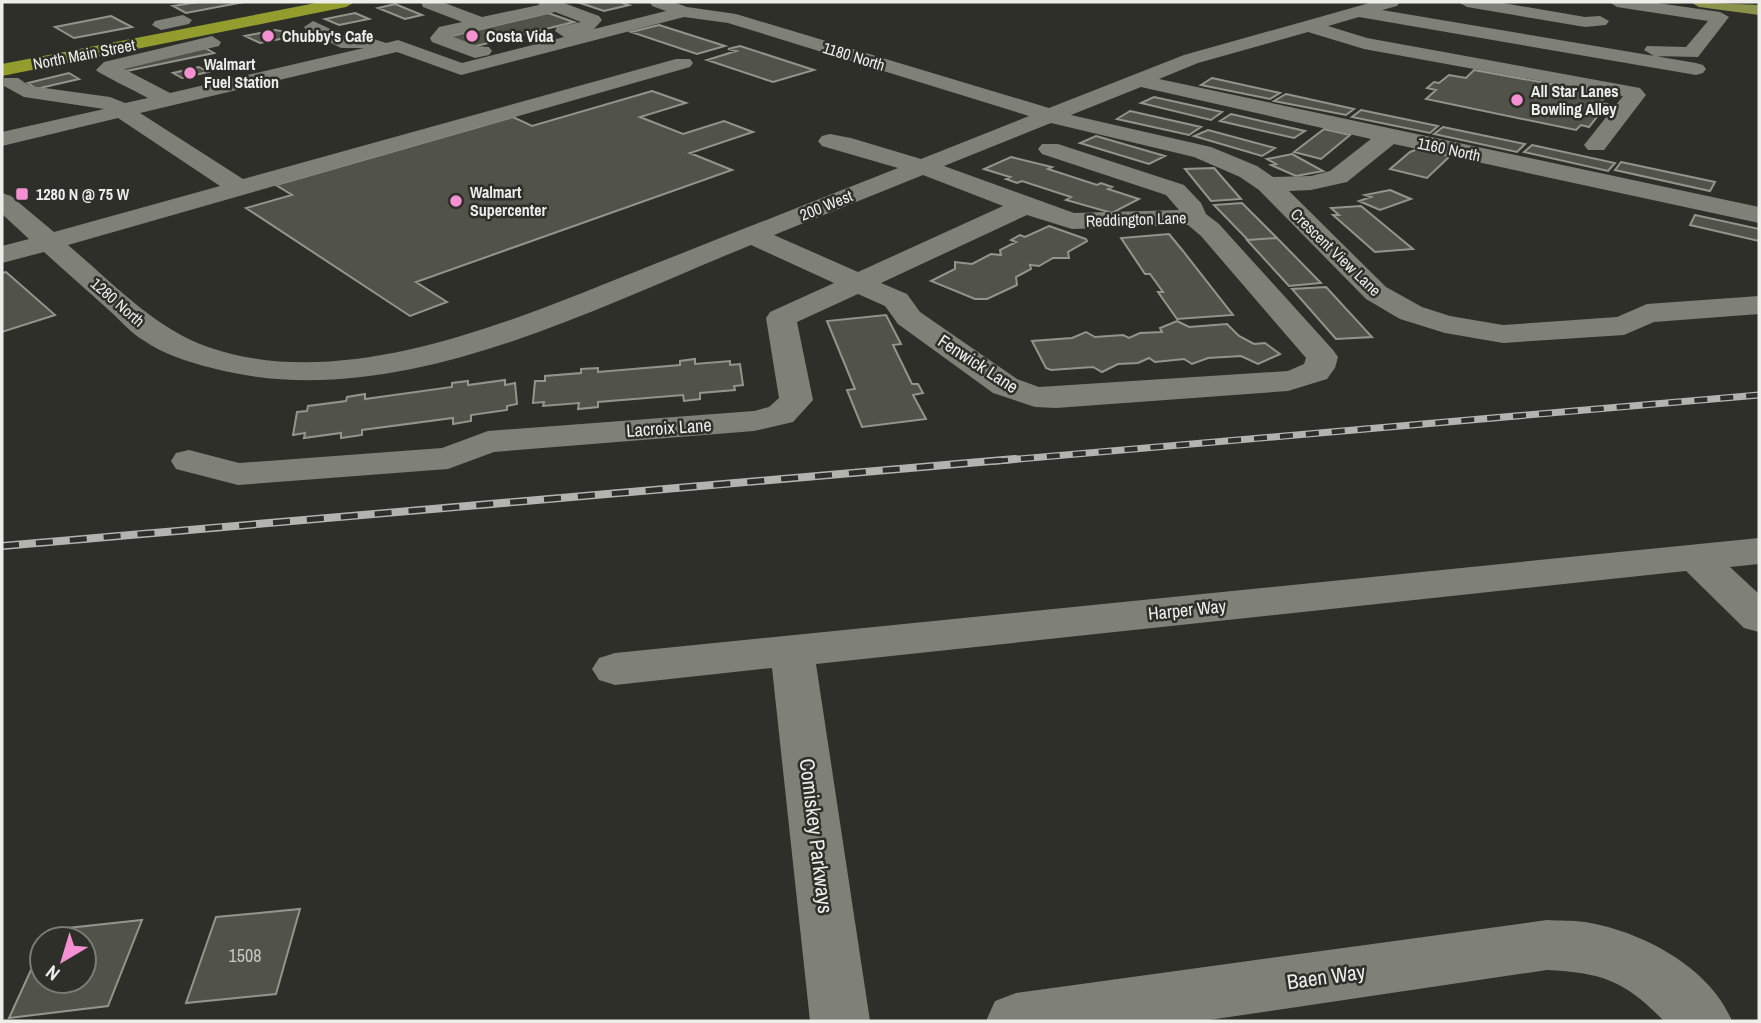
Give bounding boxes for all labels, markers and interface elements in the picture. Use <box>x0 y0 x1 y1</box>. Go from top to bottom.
place label: Chubby's Cafe <box>282 25 373 47</box>
place label: Costa Vida <box>486 25 554 47</box>
marker: Chubby's Cafe <box>260 28 276 44</box>
marker: Costa Vida <box>464 28 480 44</box>
street label: North Main Street <box>31 33 137 75</box>
street label: 1180 North <box>820 36 888 76</box>
place label: Walmart Fuel Station <box>204 53 279 93</box>
marker: Walmart Fuel Station <box>182 65 198 81</box>
place label: All Star Lanes Bowling Alley <box>1531 80 1619 120</box>
marker: All Star Lanes Bowling Alley <box>1509 92 1525 108</box>
street label: 1160 North <box>1415 132 1483 166</box>
place label: Walmart Supercenter <box>470 181 547 221</box>
place label: 1280 N @ 75 W <box>36 183 130 205</box>
street label: 200 West <box>796 184 856 226</box>
marker: 1280 N @ 75 W <box>14 186 30 202</box>
marker: Walmart Supercenter <box>448 193 464 209</box>
street label: Crescent View Lane <box>1286 203 1386 301</box>
street label: Reddington Lane <box>1085 206 1187 232</box>
street label: 1280 North <box>86 272 150 332</box>
street label: Fenwick Lane <box>933 328 1023 399</box>
street label: Lacroix Lane <box>626 412 712 443</box>
street label: Harper Way <box>1147 593 1228 626</box>
street label: Comiskey Parkways <box>793 757 840 915</box>
north arrow <box>28 925 98 995</box>
house number: 1508 <box>229 943 261 968</box>
street label: Baen Way <box>1285 957 1367 996</box>
text: N <box>40 960 65 987</box>

